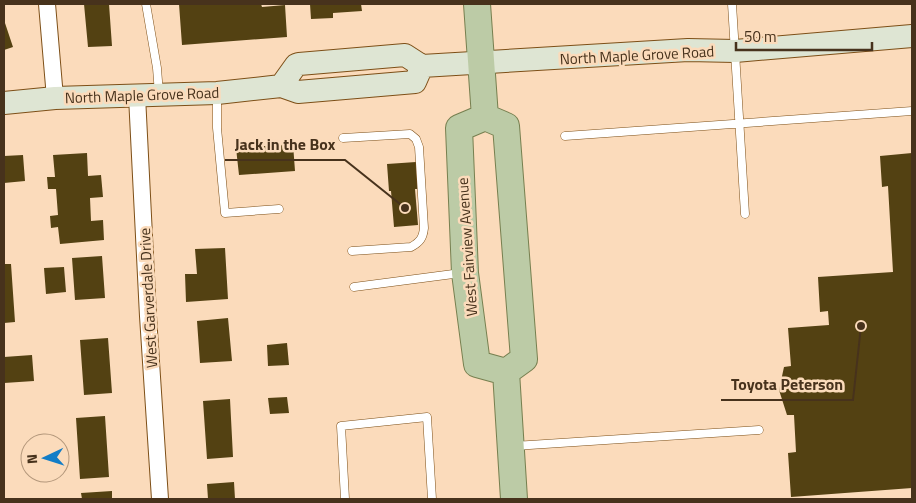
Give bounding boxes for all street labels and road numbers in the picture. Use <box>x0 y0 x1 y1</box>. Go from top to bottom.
street label: North Maple Grove Road <box>559 39 715 71</box>
street label: North Maple Grove Road <box>64 81 220 109</box>
street label: West Fairview Avenue <box>451 177 483 317</box>
street label: West Garverdale Drive <box>133 227 163 369</box>

